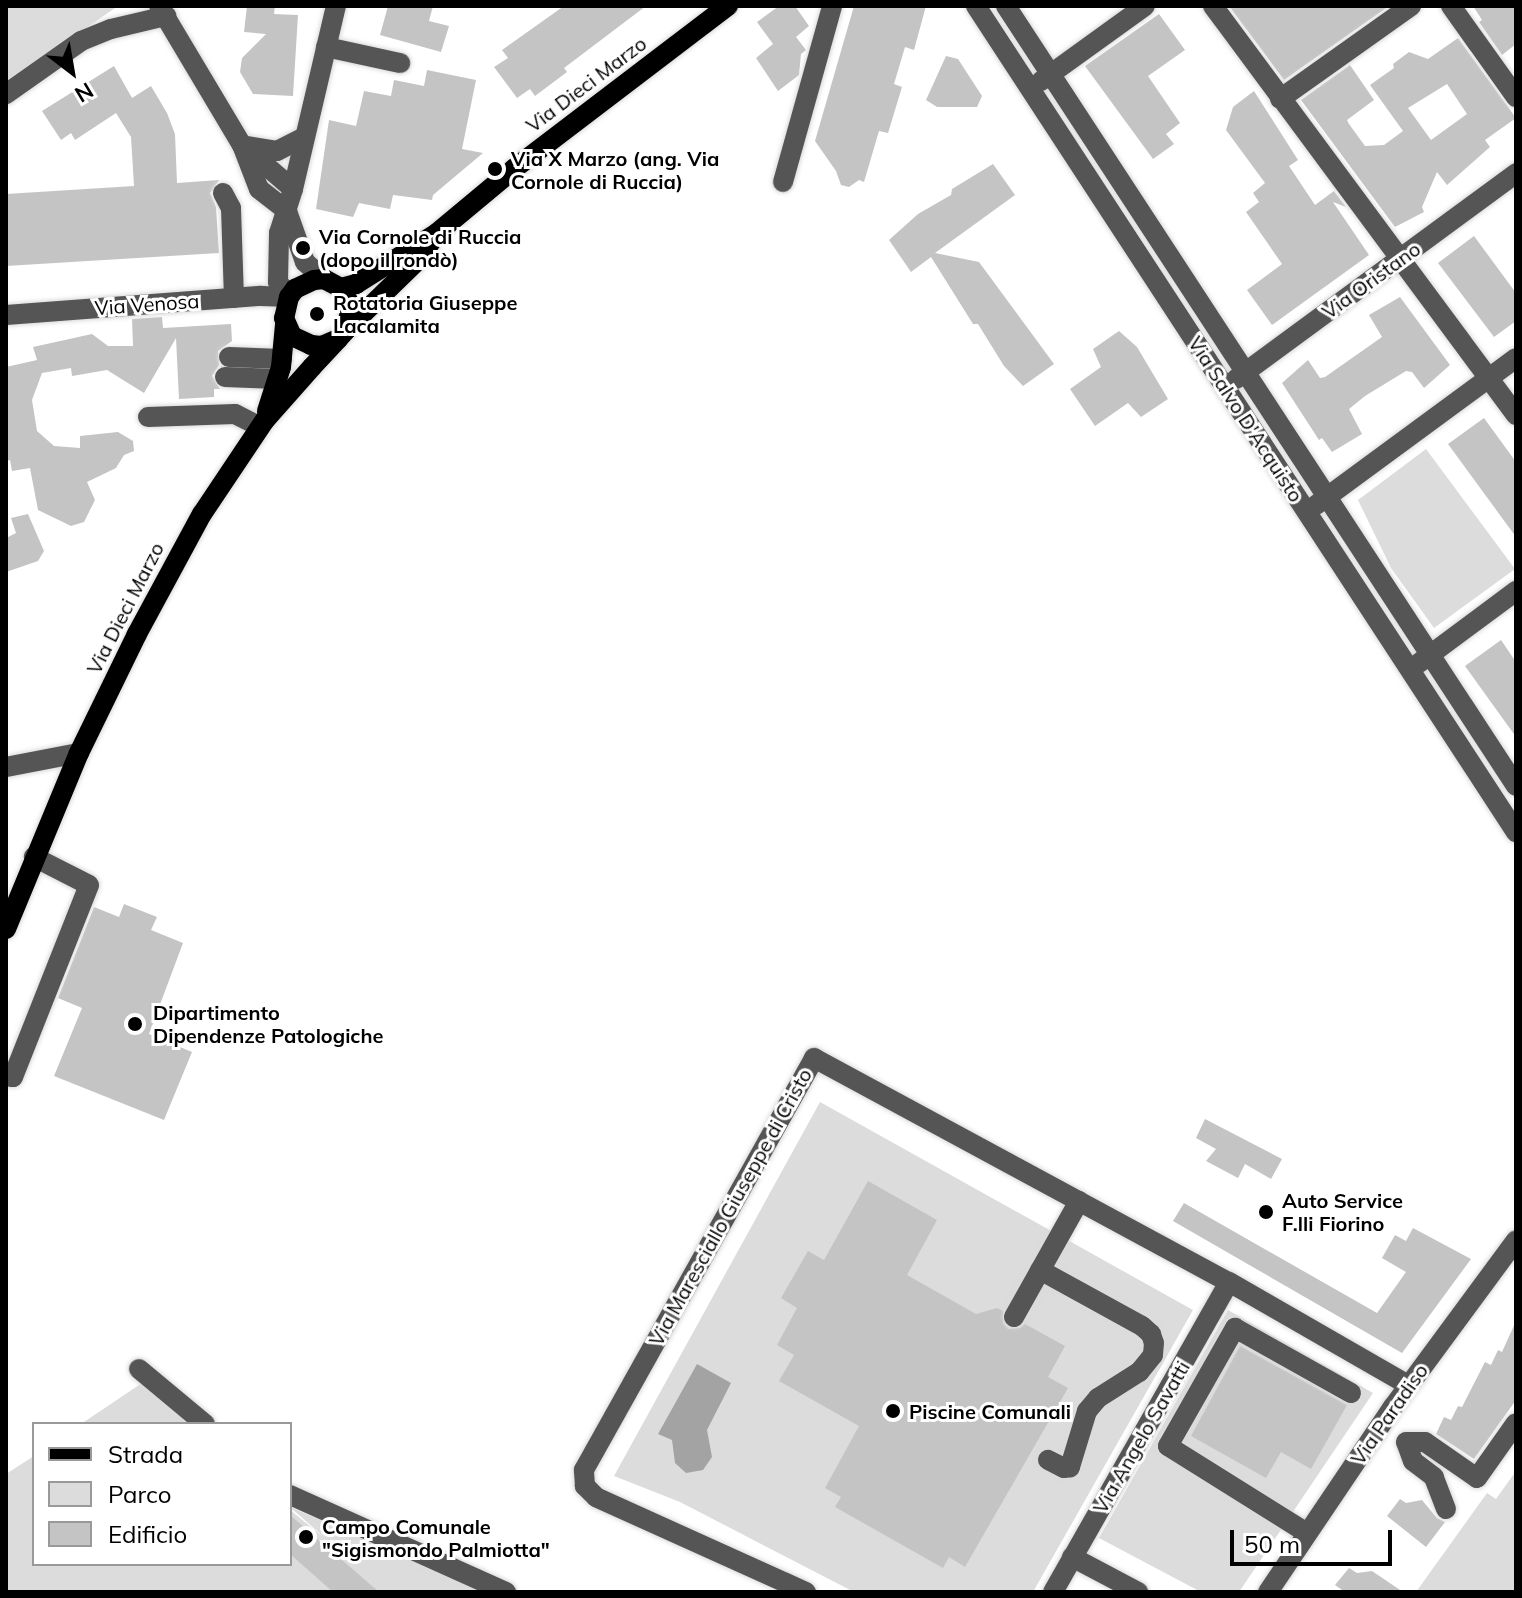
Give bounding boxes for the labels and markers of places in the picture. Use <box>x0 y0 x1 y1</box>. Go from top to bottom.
place label: Via X Marzo (ang. Via Cornole di Ruccia) <box>511 146 719 193</box>
marker: Via X Marzo (ang. Via Cornole di Ruccia) <box>486 160 504 178</box>
place label: Via Cornole di Ruccia (dopo il rondò) <box>319 224 521 271</box>
marker: Via Cornole di Ruccia (dopo il rondò) <box>294 239 312 257</box>
place label: Rotatoria Giuseppe Lacalamita <box>333 290 517 337</box>
marker: Rotatoria Giuseppe Lacalamita <box>308 305 326 323</box>
place label: Dipartimento Dipendenze Patologiche <box>153 1000 383 1047</box>
marker: Dipartimento Dipendenze Patologiche <box>124 1013 146 1035</box>
place label: Auto Service F.lli Fiorino <box>1282 1188 1403 1235</box>
marker: Auto Service F.lli Fiorino <box>1257 1203 1275 1221</box>
place label: Piscine Comunali <box>909 1399 1071 1423</box>
marker: Piscine Comunali <box>884 1402 902 1420</box>
place label: Campo Comunale "Sigismondo Palmiotta" <box>322 1514 550 1561</box>
marker: Campo Comunale "Sigismondo Palmiotta" <box>297 1528 315 1546</box>

